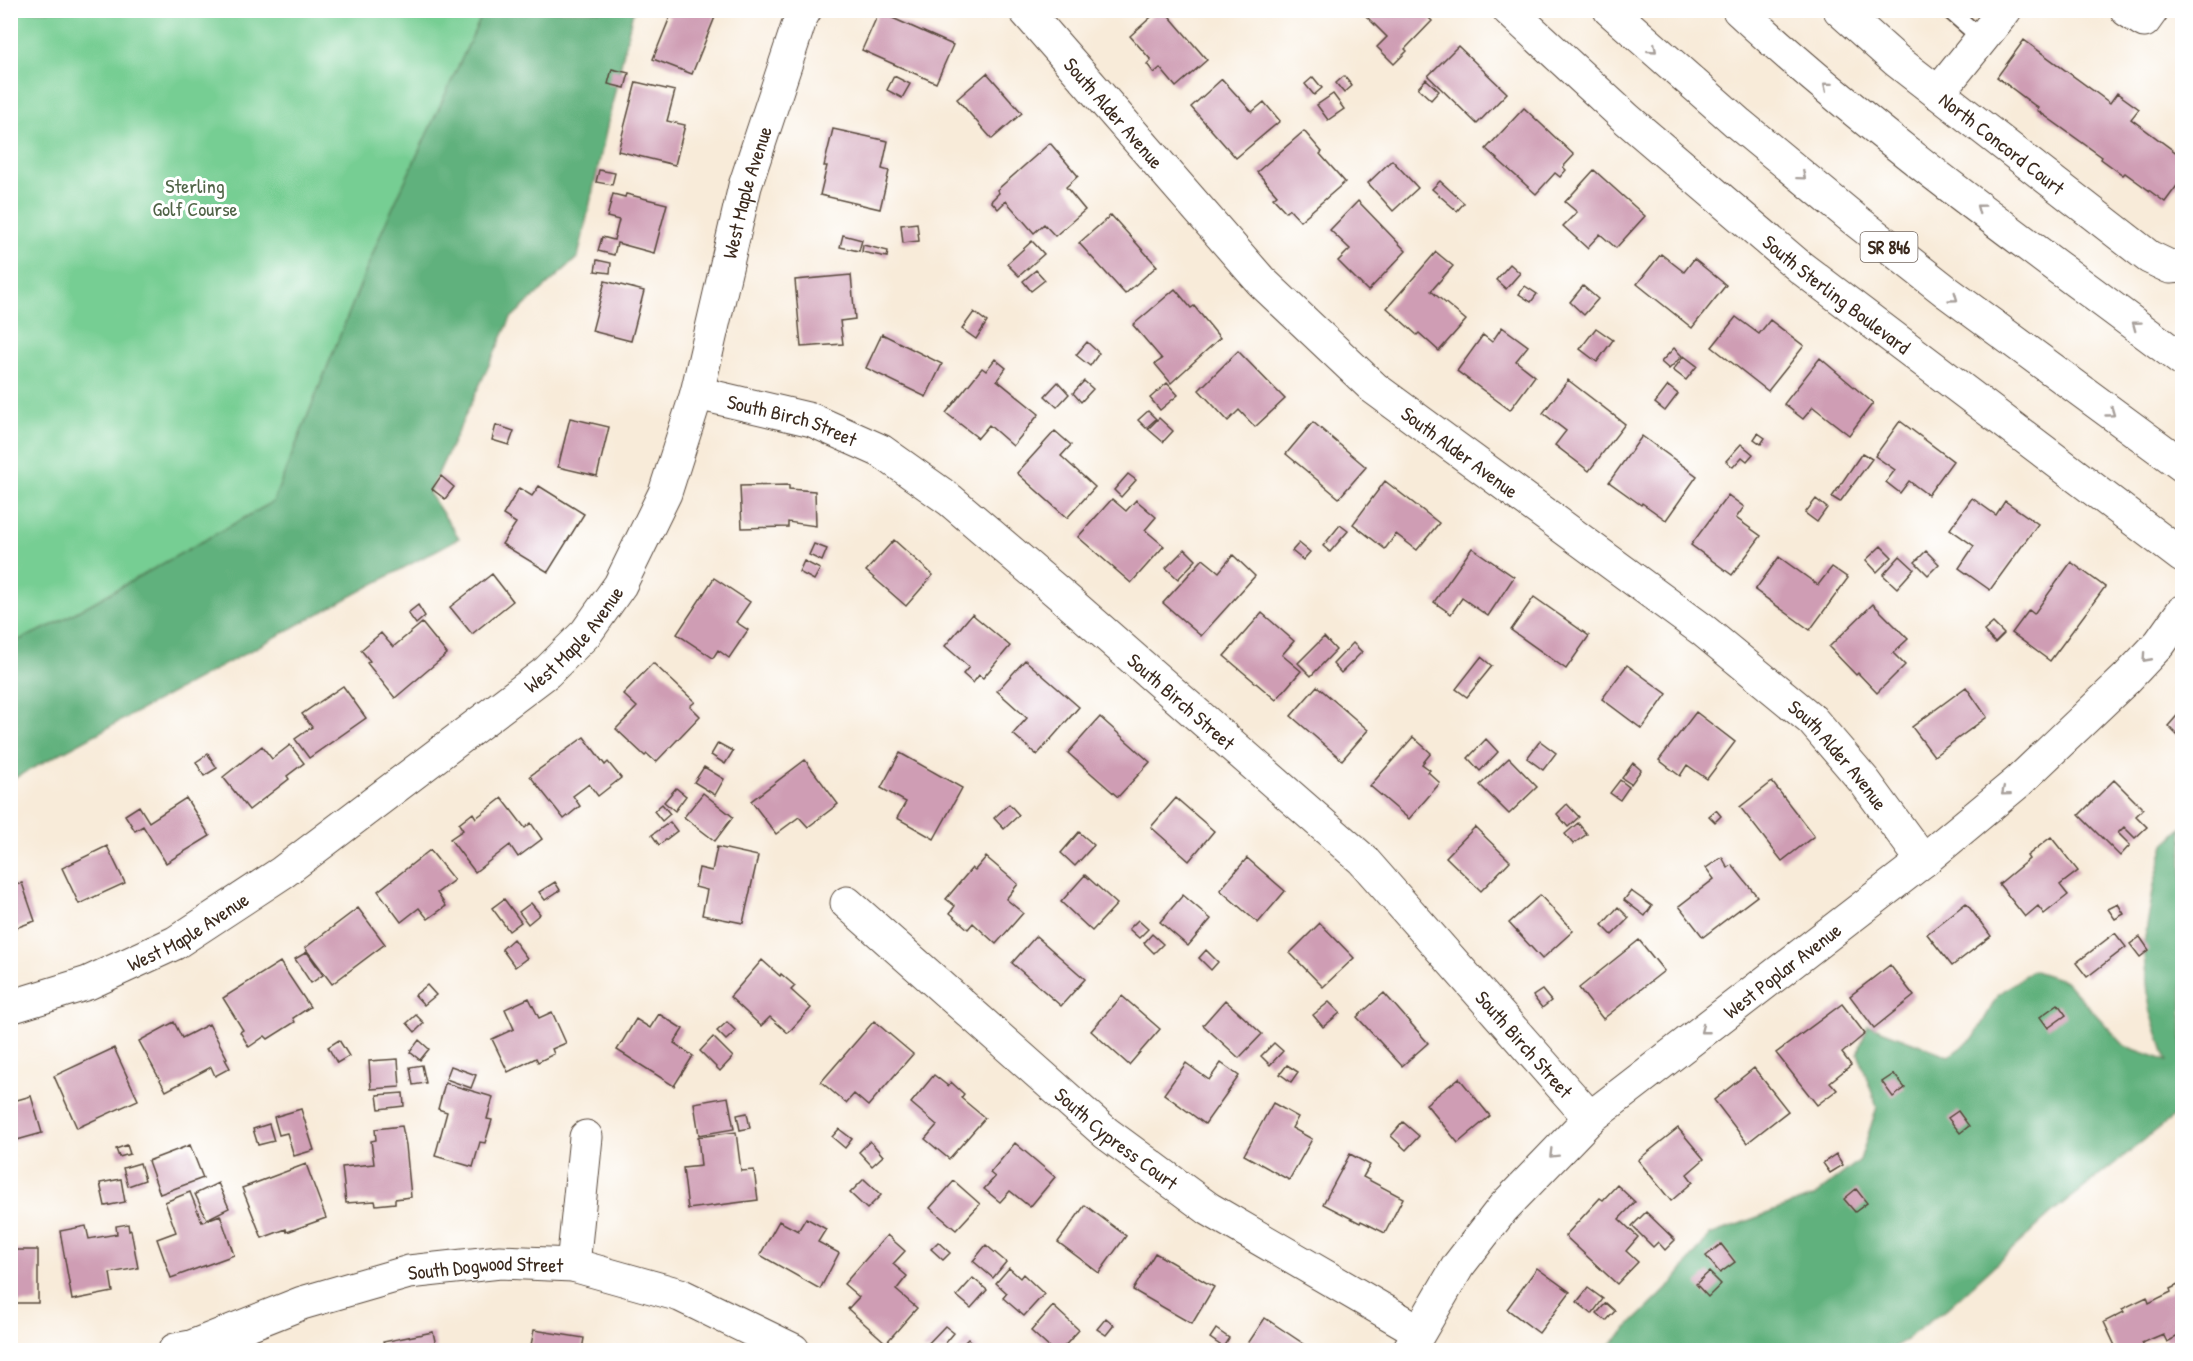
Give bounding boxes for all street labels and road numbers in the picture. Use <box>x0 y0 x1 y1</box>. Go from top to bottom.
street label: South Alder Avenue <box>1058 51 1170 174</box>
street label: North Concord Court <box>1934 86 2072 201</box>
street label: West Maple Avenue <box>715 122 777 261</box>
street label: South Sterling Boulevard <box>1757 228 1917 360</box>
road number: SR 846 <box>1860 232 1918 262</box>
street label: South Birch Street <box>725 387 863 453</box>
street label: South Alder Avenue <box>1396 399 1524 504</box>
street label: West Maple Avenue <box>518 580 629 698</box>
street label: South Birch Street <box>1122 646 1242 756</box>
street label: South Alder Avenue <box>1783 693 1894 815</box>
street label: West Maple Avenue <box>122 885 253 977</box>
street label: West Poplar Avenue <box>1717 916 1846 1024</box>
street label: South Birch Street <box>1470 984 1580 1104</box>
street label: South Cypress Court <box>1049 1081 1185 1196</box>
street label: South Dogwood Street <box>406 1248 565 1286</box>

